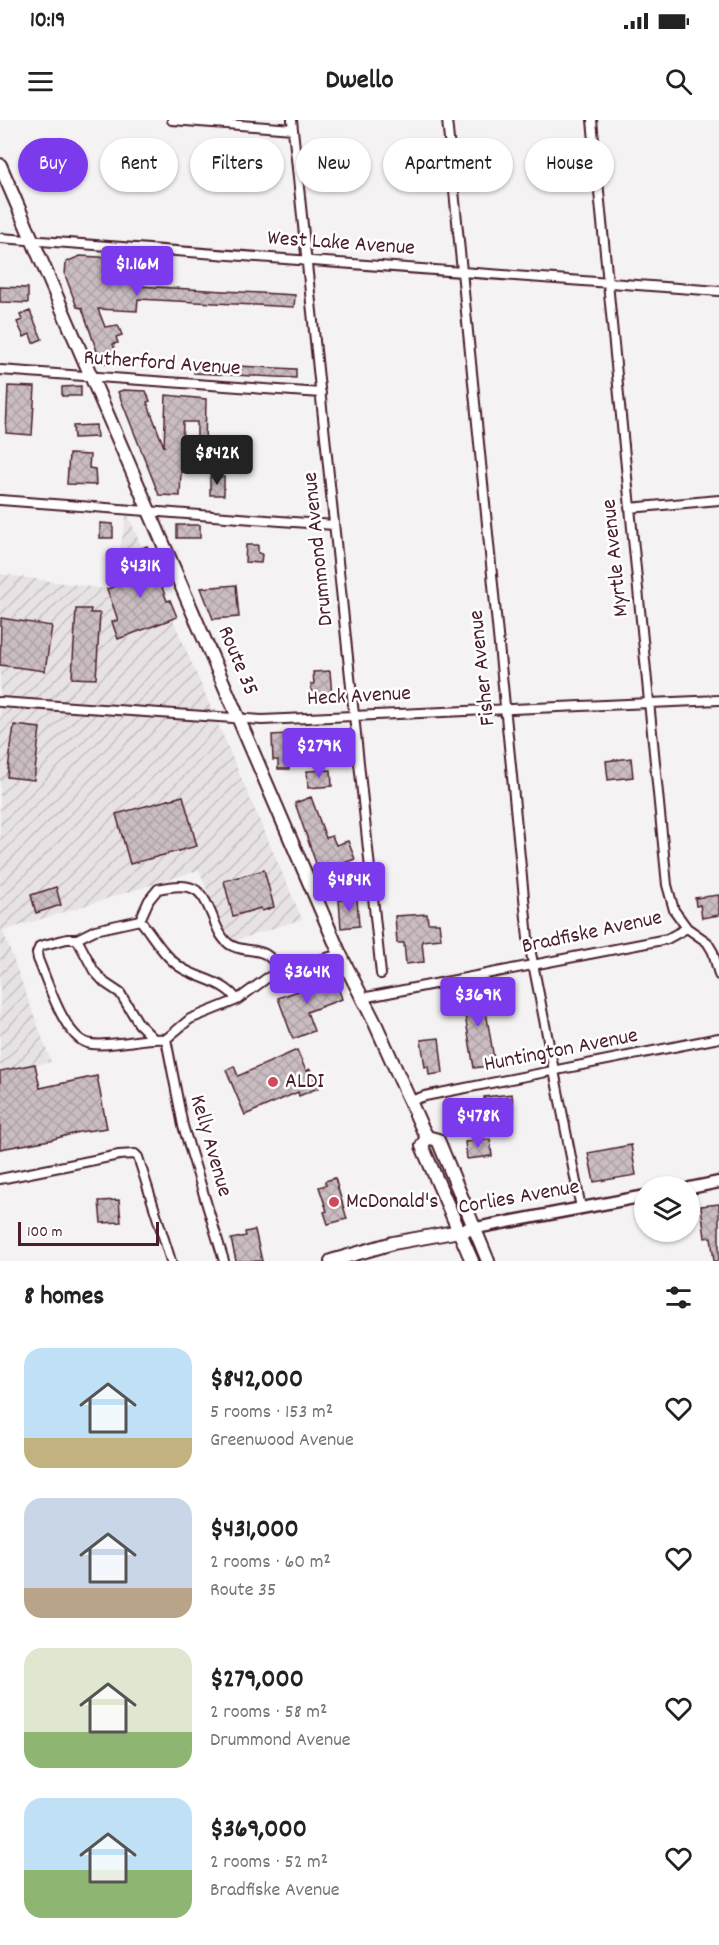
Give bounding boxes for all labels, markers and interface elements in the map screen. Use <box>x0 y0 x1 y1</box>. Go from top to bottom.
text: 10:19 <box>30 6 65 37</box>
text: Dwello <box>325 62 394 101</box>
icon: menu <box>24 65 57 98</box>
icon: search <box>662 65 695 98</box>
chip: Buy <box>18 138 88 192</box>
chip: Rent <box>100 138 178 192</box>
chip: Filters <box>190 138 284 192</box>
chip: New <box>296 138 371 192</box>
chip: Apartment <box>383 138 513 192</box>
chip: House <box>525 138 614 192</box>
street label: West Lake Avenue <box>266 223 416 265</box>
pin: $1.16M <box>88 246 186 297</box>
text: $1.16M <box>115 251 159 279</box>
street label: Rutherford Avenue <box>82 343 242 385</box>
pin: $842K <box>175 435 259 486</box>
text: $842K <box>195 440 239 468</box>
street label: Drummond Avenue <box>295 470 343 628</box>
street label: Myrtle Avenue <box>594 498 638 618</box>
pin: $431K <box>98 548 182 599</box>
text: $431K <box>120 553 160 581</box>
street label: Fisher Avenue <box>462 609 504 727</box>
street label: Route 35 <box>209 621 265 701</box>
street label: Heck Avenue <box>306 679 412 715</box>
pin: $279K <box>277 728 361 779</box>
text: $279K <box>297 733 341 761</box>
pin: $484K <box>307 862 391 913</box>
text: $484K <box>327 867 371 895</box>
street label: Bradfiske Avenue <box>519 903 665 963</box>
pin: $364K <box>265 954 349 1005</box>
text: $364K <box>284 959 330 987</box>
pin: $369K <box>436 977 520 1028</box>
text: $369K <box>454 982 502 1010</box>
street label: Huntington Avenue <box>481 1021 641 1081</box>
place label: ALDI <box>285 1067 324 1098</box>
marker: ALDI <box>266 1075 280 1089</box>
street label: Kelly Avenue <box>181 1092 239 1200</box>
pin: $478K <box>436 1098 520 1149</box>
text: $478K <box>456 1103 500 1131</box>
street label: Corlies Avenue <box>456 1172 582 1224</box>
map controls <box>634 1176 700 1242</box>
button: layers <box>634 1176 700 1242</box>
place label: McDonald's <box>346 1187 439 1218</box>
marker: McDonald's <box>327 1195 341 1209</box>
scale bar <box>18 1219 159 1246</box>
text: 100 m <box>27 1221 63 1244</box>
text: 8 homes <box>24 1279 104 1316</box>
icon: filters <box>662 1281 695 1314</box>
text: $842,000 <box>210 1362 303 1399</box>
icon: home <box>72 1372 144 1444</box>
icon: heart <box>662 1392 695 1425</box>
text: 5 rooms · 153 m² <box>210 1399 333 1427</box>
text: Greenwood Avenue <box>210 1427 354 1455</box>
text: $431,000 <box>210 1512 299 1549</box>
icon: home <box>72 1522 144 1594</box>
icon: heart <box>662 1542 695 1575</box>
text: 2 rooms · 60 m² <box>210 1549 331 1577</box>
text: Route 35 <box>210 1577 276 1605</box>
text: $279,000 <box>210 1662 304 1699</box>
icon: home <box>72 1672 144 1744</box>
icon: heart <box>662 1692 695 1725</box>
text: 2 rooms · 58 m² <box>210 1699 327 1727</box>
text: Drummond Avenue <box>210 1727 351 1755</box>
text: $369,000 <box>210 1812 307 1849</box>
icon: home <box>72 1822 144 1894</box>
icon: heart <box>662 1842 695 1875</box>
text: 2 rooms · 52 m² <box>210 1849 328 1877</box>
text: Bradfiske Avenue <box>210 1877 340 1905</box>

